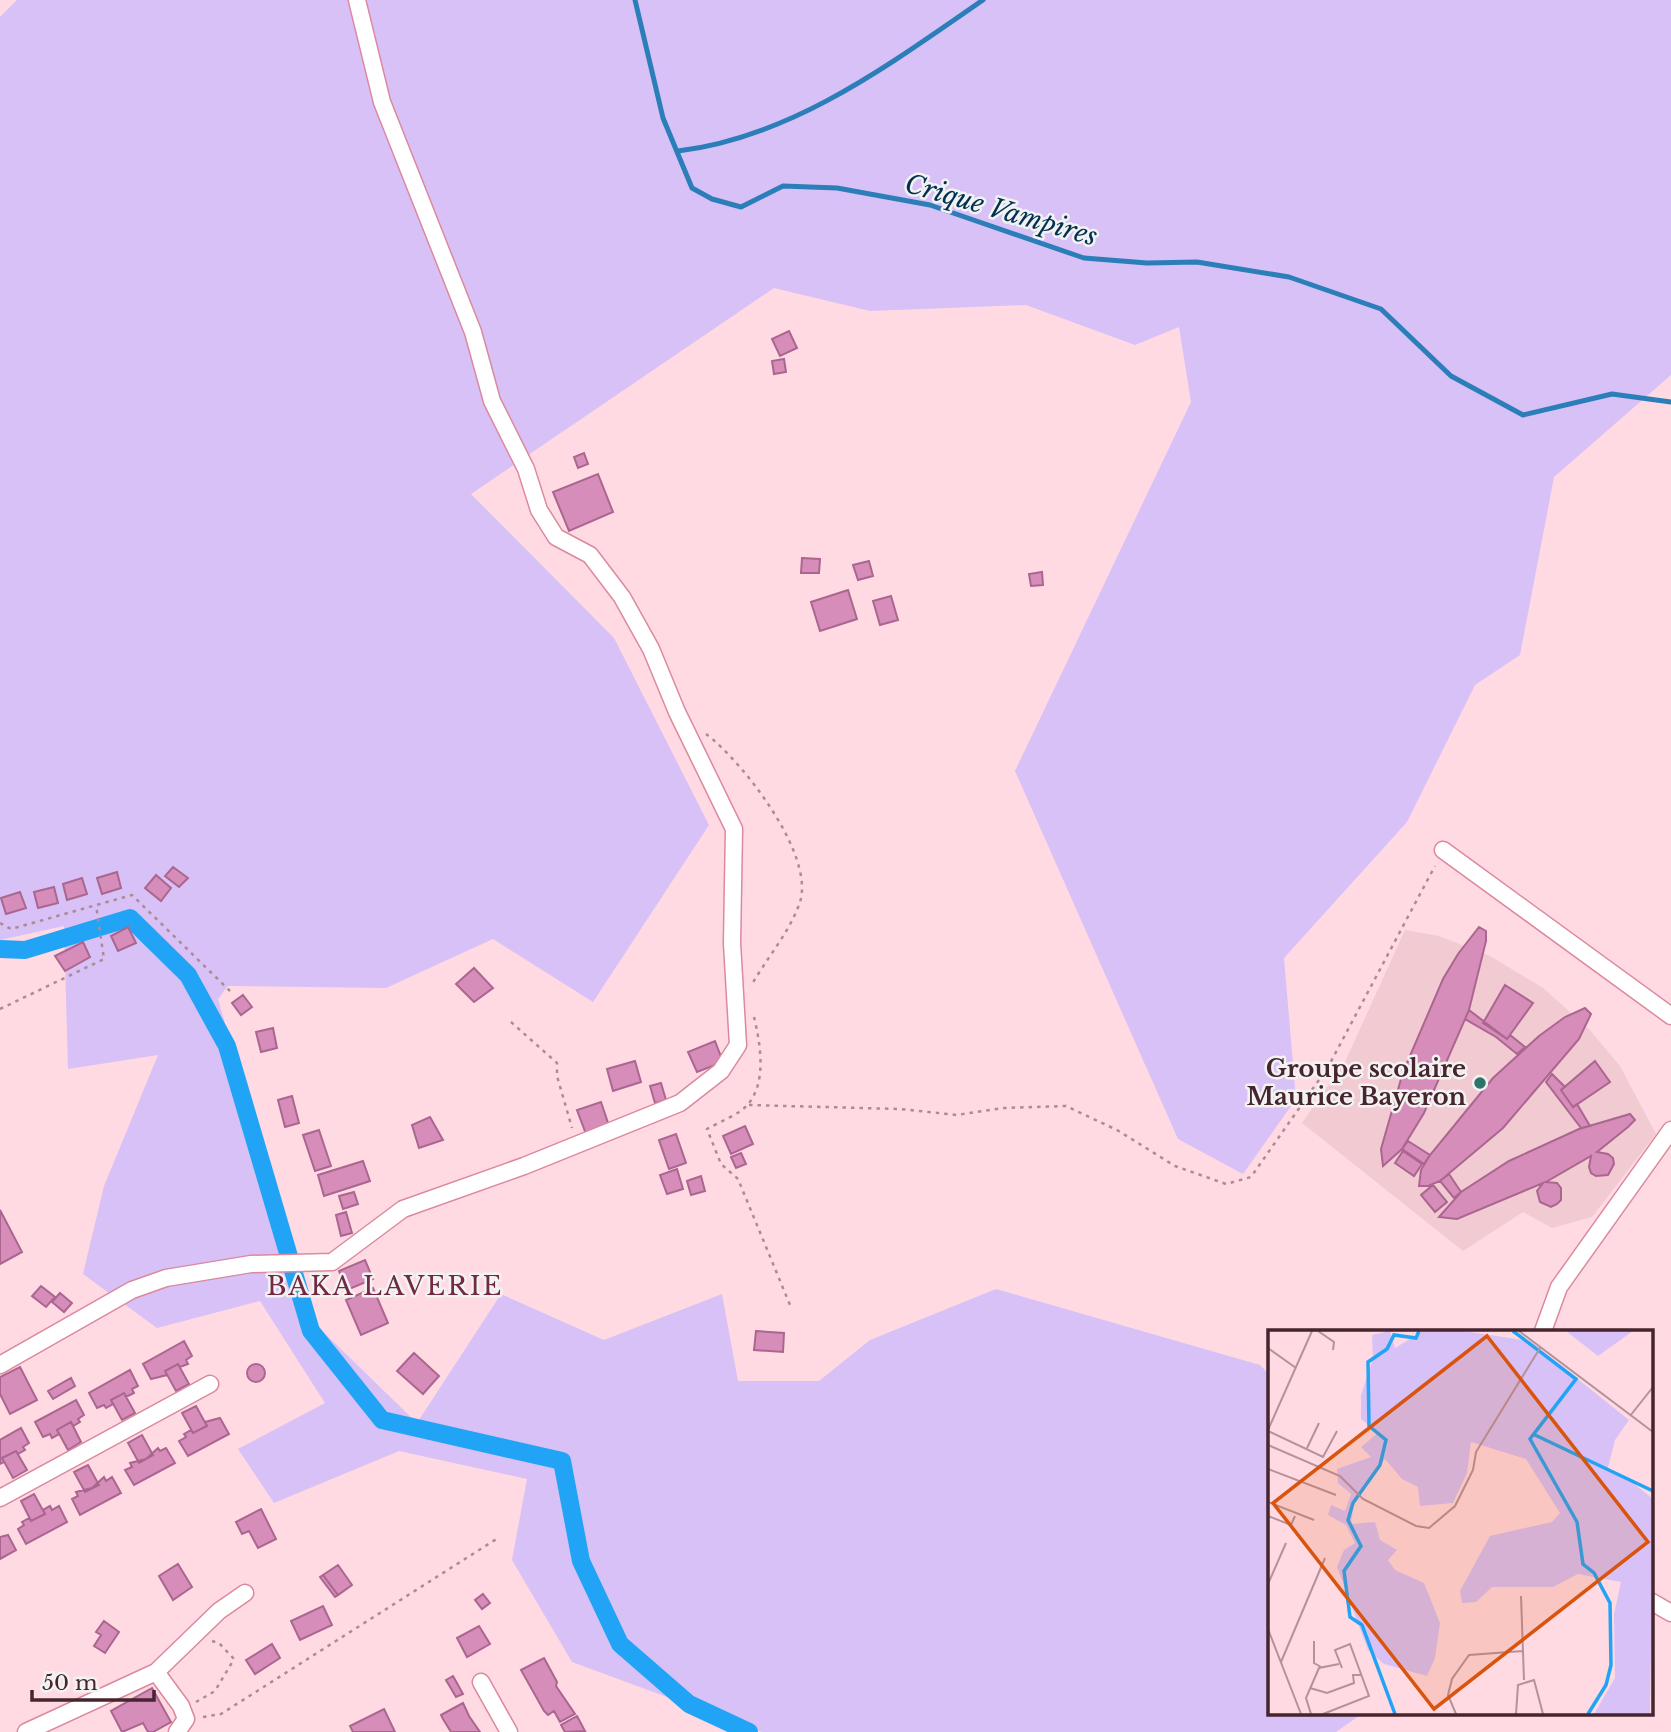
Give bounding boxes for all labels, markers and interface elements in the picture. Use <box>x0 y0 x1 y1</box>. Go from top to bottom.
water label: Crique Vampires <box>901 167 1101 253</box>
place label: Groupe scolaire Maurice Bayeron <box>1247 1054 1467 1111</box>
marker: Groupe scolaire Maurice Bayeron <box>1472 1075 1488 1091</box>
district label: BAKA LAVERIE <box>267 1270 503 1302</box>
inset map <box>1268 1330 1654 1714</box>
scale bar <box>32 1658 154 1702</box>
text: 50 m <box>42 1670 98 1696</box>

